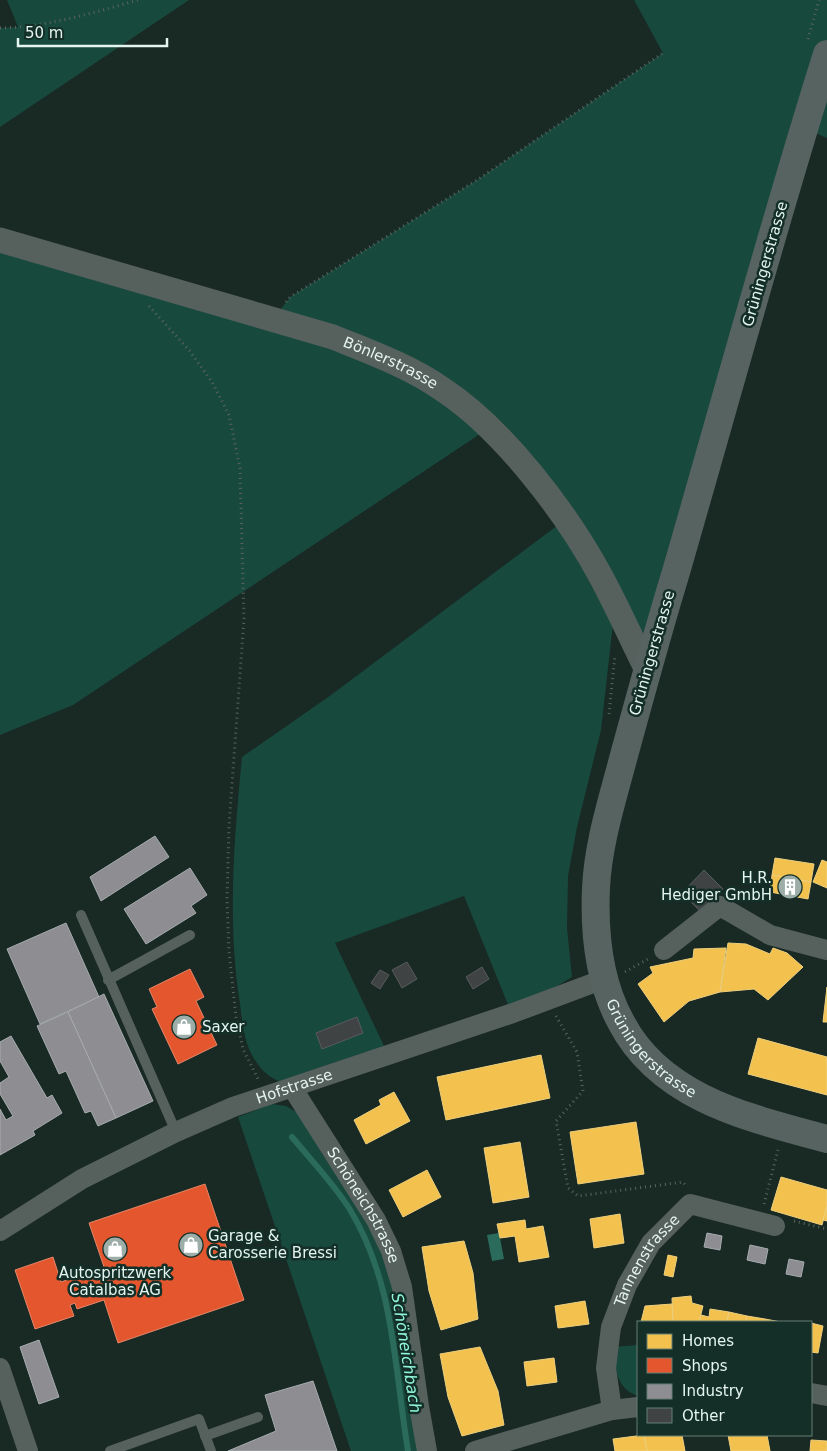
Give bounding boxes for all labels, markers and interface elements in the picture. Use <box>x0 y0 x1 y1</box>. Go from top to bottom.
scale bar <box>18 15 166 47</box>
text: 50 m <box>25 24 63 42</box>
street label: Grüningerstrasse <box>739 199 791 329</box>
street label: Bönlerstrasse <box>341 333 441 393</box>
street label: Grüningerstrasse <box>626 588 678 718</box>
place label: H.R. Hediger GmbH <box>661 869 772 904</box>
building icon: H.R. Hediger GmbH <box>777 874 803 900</box>
street label: Grüningerstrasse <box>602 996 699 1102</box>
shop icon: Saxer <box>171 1014 197 1040</box>
place label: Saxer <box>202 1018 245 1036</box>
street label: Hofstrasse <box>254 1065 335 1108</box>
street label: Schöneichstrasse <box>323 1144 403 1265</box>
street label: Tannenstrasse <box>610 1211 683 1310</box>
place label: Garage & Carosserie Bressi <box>208 1227 337 1262</box>
shop icon: Garage & Carosserie Bressi <box>178 1232 204 1258</box>
shop icon: Autospritzwerk Catalbas AG <box>102 1236 128 1262</box>
place label: Autospritzwerk Catalbas AG <box>59 1264 172 1299</box>
water label: Schöneichbach <box>388 1292 425 1414</box>
legend <box>637 1321 812 1436</box>
text: Homes <box>682 1332 734 1350</box>
text: Shops <box>682 1357 728 1375</box>
text: Industry <box>682 1382 744 1400</box>
text: Other <box>682 1407 725 1425</box>

